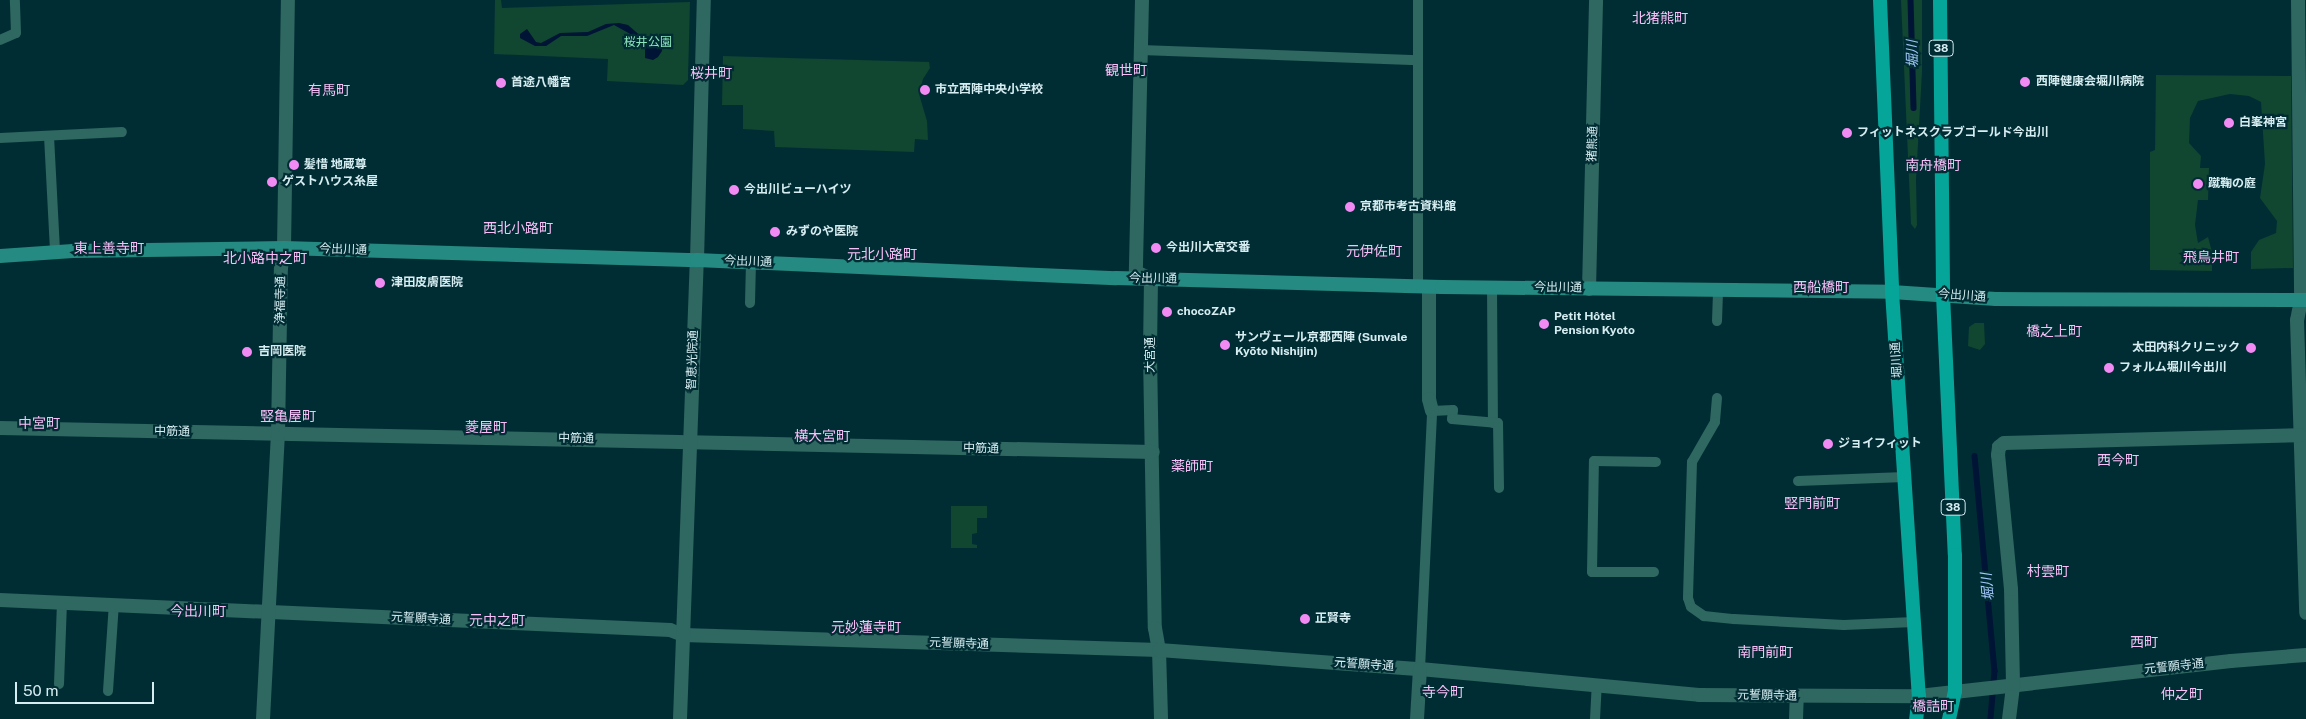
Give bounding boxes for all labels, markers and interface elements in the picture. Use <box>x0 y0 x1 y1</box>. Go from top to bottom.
district label: 北猪熊町 <box>1632 10 1688 26</box>
park label: 桜井公園 <box>624 36 672 50</box>
water label: 堀川 <box>1903 40 1921 68</box>
road number: 38 <box>1928 40 1954 56</box>
district label: 観世町 <box>1105 62 1147 78</box>
district label: 桜井町 <box>690 65 732 81</box>
marker: 西陣健康会堀川病院 <box>2018 75 2032 89</box>
place label: 西陣健康会堀川病院 <box>2036 75 2144 89</box>
place label: 首途八幡宮 <box>511 76 571 90</box>
marker: 首途八幡宮 <box>495 77 507 89</box>
district label: 有馬町 <box>308 82 350 98</box>
place label: 市立西陣中央小学校 <box>935 83 1043 97</box>
marker: 市立西陣中央小学校 <box>919 84 931 96</box>
place label: 白峯神宮 <box>2239 116 2287 130</box>
marker: 白峯神宮 <box>2223 117 2235 129</box>
street label: 猪熊通 <box>1585 126 1601 162</box>
place label: フィットネスクラブゴールド今出川 <box>1857 126 2049 140</box>
marker: フィットネスクラブゴールド今出川 <box>1841 127 1853 139</box>
district label: 南舟橋町 <box>1905 157 1961 173</box>
place label: 髪惜 地蔵尊 <box>304 158 367 172</box>
marker: 髪惜 地蔵尊 <box>288 159 300 171</box>
place label: ゲストハウス糸屋 <box>282 175 378 189</box>
marker: ゲストハウス糸屋 <box>266 176 278 188</box>
place label: 蹴鞠の庭 <box>2208 177 2256 191</box>
marker: 蹴鞠の庭 <box>2192 178 2204 190</box>
place label: 今出川ビューハイツ <box>744 183 852 197</box>
marker: 今出川ビューハイツ <box>728 184 740 196</box>
place label: 京都市考古資料館 <box>1360 200 1456 214</box>
marker: 京都市考古資料館 <box>1344 201 1356 213</box>
district label: 西北小路町 <box>483 220 553 236</box>
marker: みずのや医院 <box>768 225 782 239</box>
place label: みずのや医院 <box>786 225 858 239</box>
district label: 東上善寺町 <box>74 240 144 256</box>
place label: 今出川大宮交番 <box>1166 241 1250 255</box>
street label: 今出川通 <box>319 242 367 258</box>
marker: 今出川大宮交番 <box>1150 242 1162 254</box>
district label: 元伊佐町 <box>1346 243 1402 259</box>
district label: 元北小路町 <box>847 246 917 262</box>
district label: 飛鳥井町 <box>2183 249 2239 265</box>
district label: 北小路中之町 <box>223 250 307 266</box>
street label: 今出川通 <box>724 254 772 270</box>
street label: 今出川通 <box>1129 271 1177 287</box>
street label: 浄福寺通 <box>273 276 289 324</box>
marker: 津田皮膚医院 <box>373 276 387 290</box>
place label: 津田皮膚医院 <box>391 276 463 290</box>
district label: 西船橋町 <box>1793 279 1849 295</box>
street label: 今出川通 <box>1534 280 1582 296</box>
street label: 今出川通 <box>1938 287 1986 305</box>
place label: chocoZAP <box>1177 305 1236 319</box>
marker: chocoZAP <box>1161 306 1173 318</box>
place label: Petit Hôtel Pension Kyoto <box>1554 310 1635 338</box>
marker: Petit Hôtel Pension Kyoto <box>1538 318 1550 330</box>
district label: 橋之上町 <box>2026 323 2082 339</box>
street label: 智恵光院通 <box>685 330 701 390</box>
place label: サンヴェール京都西陣 (Sunvale Kyōto Nishijin) <box>1235 331 1407 359</box>
street label: 大宮通 <box>1144 337 1158 373</box>
marker: サンヴェール京都西陣 (Sunvale Kyōto Nishijin) <box>1219 339 1231 351</box>
place label: 太田内科クリニック <box>2132 341 2240 355</box>
marker: 太田内科クリニック <box>2244 341 2258 355</box>
street label: 堀川通 <box>1889 342 1905 378</box>
marker: 吉岡医院 <box>240 345 254 359</box>
place label: 吉岡医院 <box>258 345 306 359</box>
place label: フォルム堀川今出川 <box>2119 361 2227 375</box>
marker: フォルム堀川今出川 <box>2103 362 2115 374</box>
district label: 竪亀屋町 <box>260 408 316 424</box>
district label: 中宮町 <box>18 415 60 431</box>
district label: 菱屋町 <box>465 419 507 435</box>
street label: 中筋通 <box>154 424 190 440</box>
district label: 横大宮町 <box>794 428 850 444</box>
street label: 中筋通 <box>558 431 594 447</box>
place label: ジョイフィット <box>1838 437 1922 451</box>
marker: ジョイフィット <box>1822 438 1834 450</box>
street label: 中筋通 <box>963 441 999 457</box>
district label: 西今町 <box>2097 452 2139 468</box>
district label: 薬師町 <box>1171 458 1213 474</box>
district label: 竪門前町 <box>1784 495 1840 511</box>
road number: 38 <box>1940 498 1966 516</box>
district label: 村雲町 <box>2027 563 2069 579</box>
water label: 堀川 <box>1977 572 1997 602</box>
district label: 今出川町 <box>170 603 226 619</box>
street label: 元誓願寺通 <box>391 610 451 628</box>
district label: 元中之町 <box>469 612 525 628</box>
place label: 正賢寺 <box>1315 612 1351 626</box>
marker: 正賢寺 <box>1299 613 1311 625</box>
district label: 元妙蓮寺町 <box>831 619 901 635</box>
district label: 西町 <box>2130 634 2158 650</box>
street label: 元誓願寺通 <box>929 636 989 652</box>
district label: 南門前町 <box>1737 644 1793 660</box>
street label: 元誓願寺通 <box>1334 656 1394 674</box>
street label: 元誓願寺通 <box>2143 657 2205 677</box>
scale bar <box>18 672 156 704</box>
text: 50 m <box>23 682 58 699</box>
district label: 寺今町 <box>1422 684 1464 700</box>
district label: 仲之町 <box>2161 686 2203 702</box>
street label: 元誓願寺通 <box>1737 688 1797 704</box>
district label: 橋詰町 <box>1912 698 1954 714</box>

